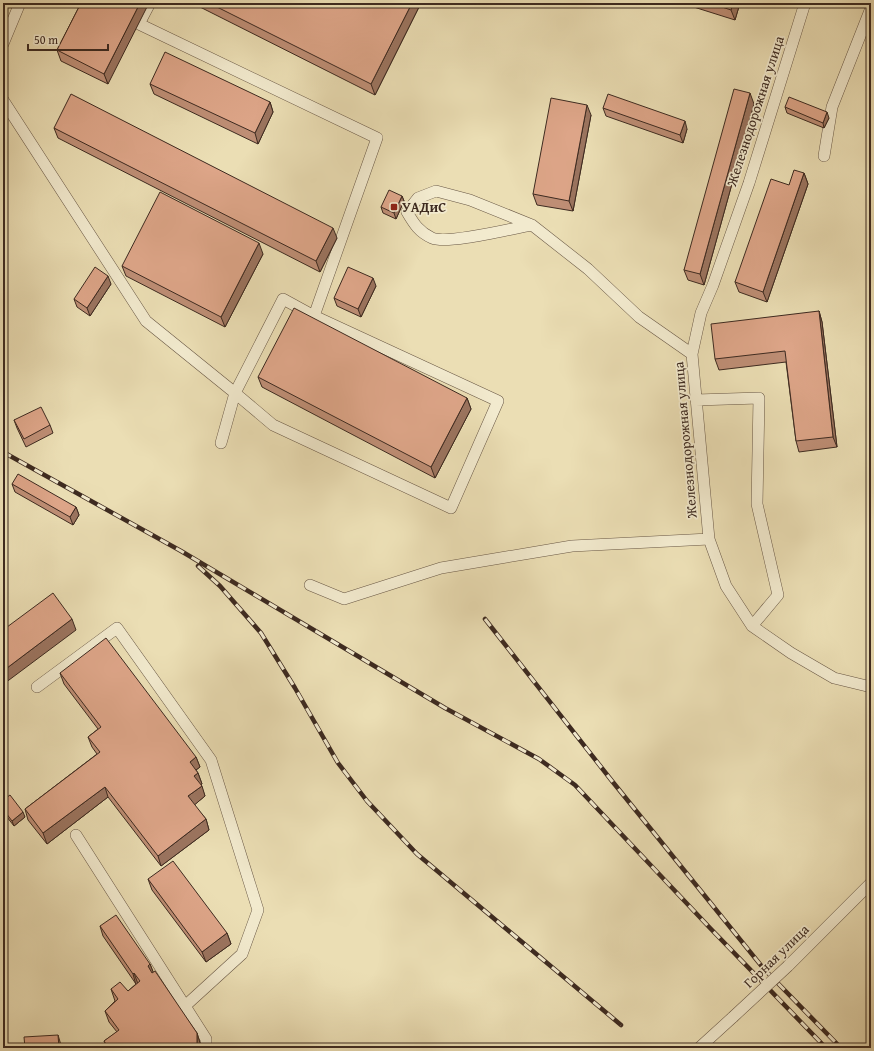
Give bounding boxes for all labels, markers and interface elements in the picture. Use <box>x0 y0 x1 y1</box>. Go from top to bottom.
scale bar <box>28 26 108 52</box>
text: 50 m <box>34 31 58 48</box>
street label: Железнодорожная улица <box>721 33 789 190</box>
place label: УАДиС <box>402 197 446 217</box>
marker: УАДиС <box>389 202 399 212</box>
street label: Железнодорожная улица <box>668 361 702 520</box>
street label: Горная улица <box>739 919 813 992</box>

